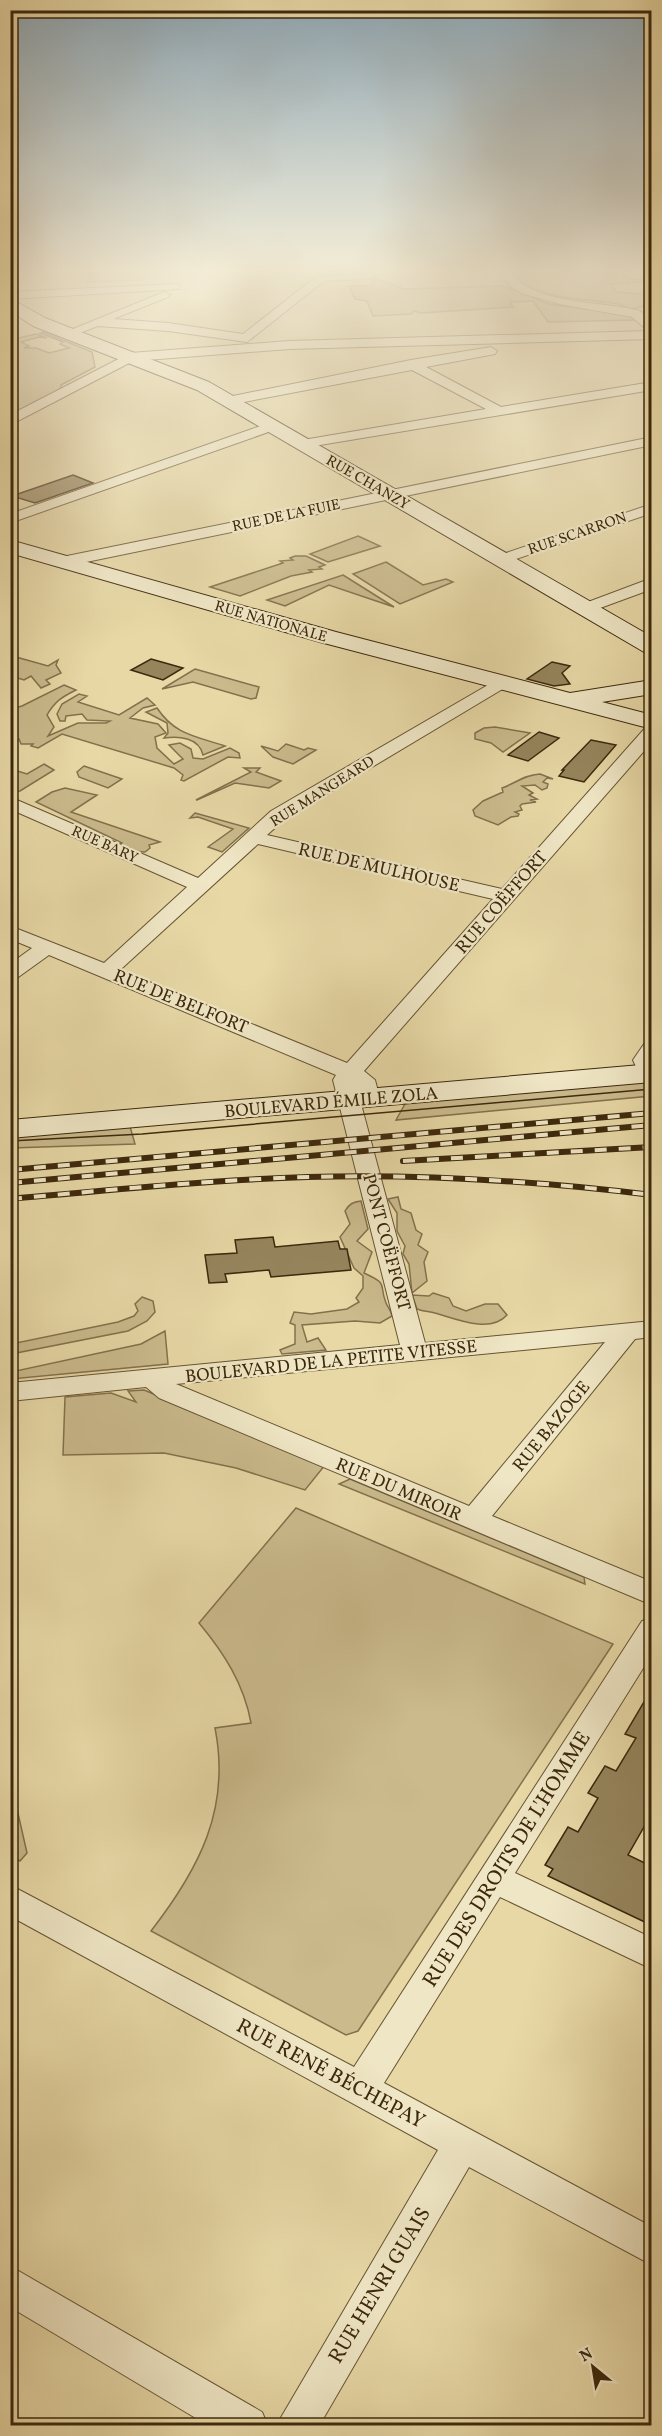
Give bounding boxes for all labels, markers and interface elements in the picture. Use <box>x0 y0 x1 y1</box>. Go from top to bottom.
street label: RUE CHANZY <box>321 451 414 516</box>
street label: RUE DE LA FUIE <box>230 495 342 538</box>
street label: RUE SCARRON <box>525 508 630 561</box>
street label: RUE NATIONALE <box>212 596 329 649</box>
street label: RUE MANGEARD <box>266 752 379 833</box>
street label: RUE BARY <box>68 821 142 870</box>
street label: RUE DE MULHOUSE <box>295 838 462 899</box>
street label: RUE COËFFORT <box>450 846 554 960</box>
street label: RUE DE BELFORT <box>109 964 252 1041</box>
street label: BOULEVARD ÉMILE ZOLA <box>223 1082 439 1125</box>
street label: PONT COËFFORT <box>355 1171 416 1314</box>
street label: BOULEVARD DE LA PETITE VITESSE <box>184 1335 478 1390</box>
street label: RUE BAZOGE <box>508 1376 597 1478</box>
street label: RUE DU MIROIR <box>331 1452 465 1528</box>
street label: RUE DES DROITS DE L'HOMME <box>416 1726 598 1993</box>
street label: RUE RENÉ BÉCHEPAY <box>231 2012 430 2136</box>
street label: RUE HENRI GUAIS <box>322 2202 439 2369</box>
north arrow <box>563 2337 623 2397</box>
text: N <box>576 2343 597 2368</box>

